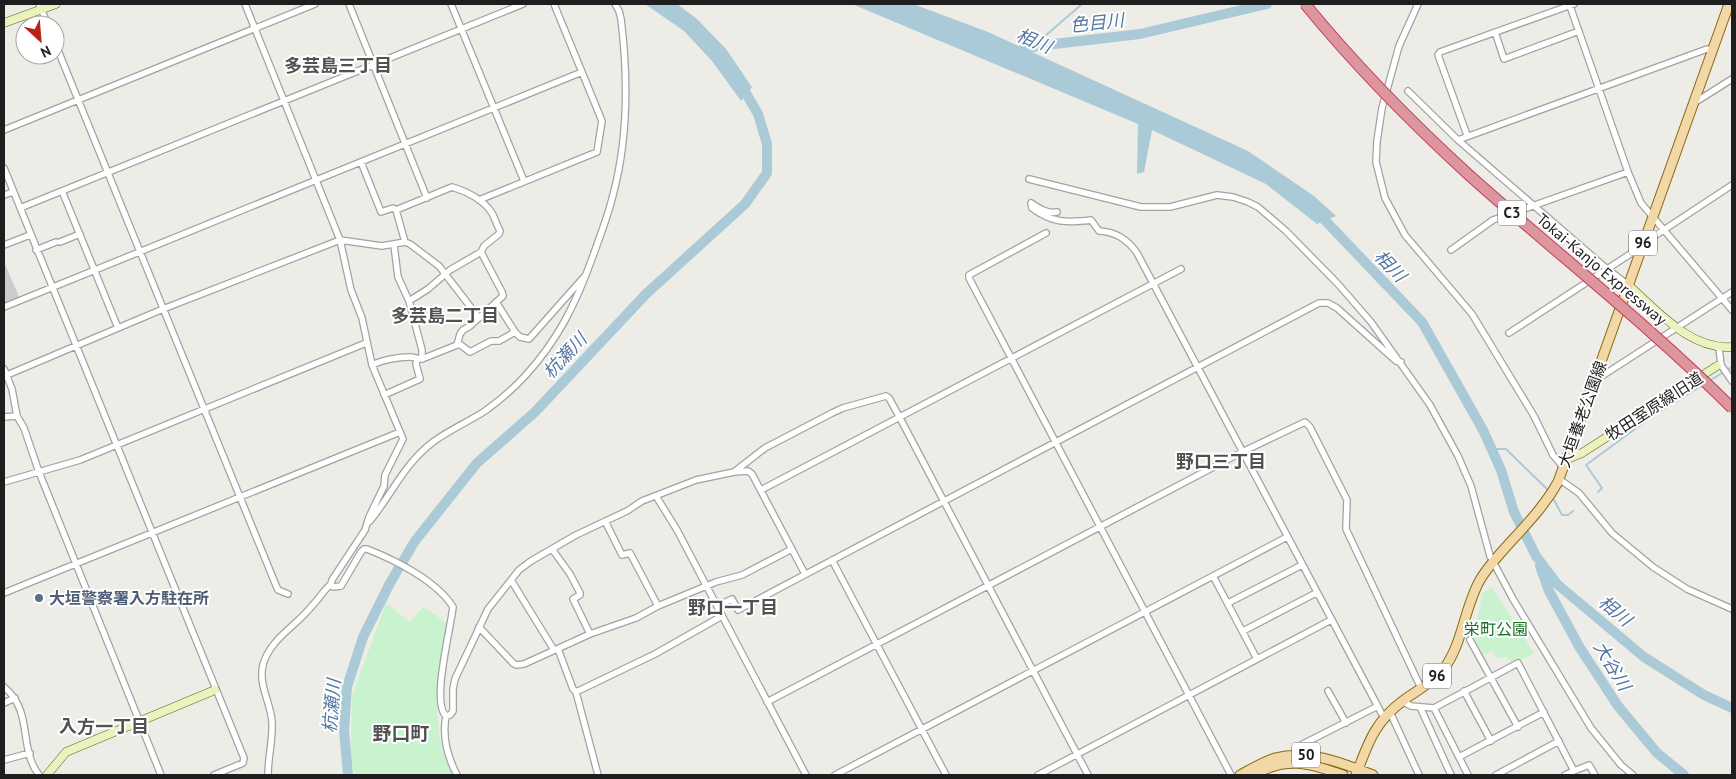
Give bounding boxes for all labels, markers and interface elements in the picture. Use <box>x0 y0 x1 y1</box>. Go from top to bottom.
water label: 色目川 <box>1069 8 1127 37</box>
north arrow <box>15 15 65 65</box>
water label: 相川 <box>1013 23 1057 59</box>
text: N <box>38 42 54 62</box>
district label: 多芸島三丁目 <box>284 54 392 77</box>
road number: C3 <box>1498 200 1526 226</box>
street label: Tokai-Kanjo Expressway <box>1533 209 1672 330</box>
road number: 96 <box>1629 230 1657 256</box>
water label: 相川 <box>1370 245 1413 288</box>
district label: 多芸島二丁目 <box>391 304 499 327</box>
water label: 杭瀬川 <box>538 327 593 383</box>
street label: 大垣養老公園線 <box>1553 358 1611 470</box>
street label: 牧田室原線旧道 <box>1602 367 1706 445</box>
district label: 野口三丁目 <box>1176 450 1266 473</box>
place label: 大垣警察署入方駐在所 <box>49 588 209 608</box>
water label: 相川 <box>1594 590 1638 632</box>
marker: 大垣警察署入方駐在所 <box>33 592 45 604</box>
district label: 野口一丁目 <box>688 596 778 619</box>
park label: 栄町公園 <box>1464 619 1528 639</box>
water label: 大谷川 <box>1589 637 1637 697</box>
road number: 96 <box>1423 664 1451 688</box>
water label: 杭瀬川 <box>318 676 345 734</box>
district label: 入方一丁目 <box>59 715 149 738</box>
district label: 野口町 <box>372 721 430 745</box>
road number: 50 <box>1292 742 1320 768</box>

